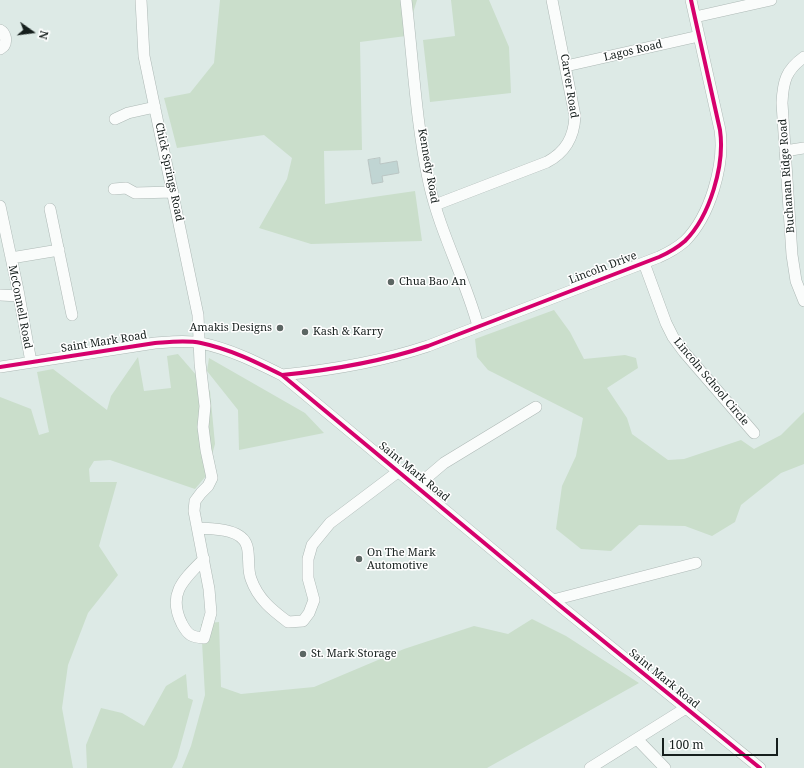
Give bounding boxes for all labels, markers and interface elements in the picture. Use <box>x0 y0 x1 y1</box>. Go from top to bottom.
north arrow <box>12 12 52 52</box>
text: N <box>36 29 52 41</box>
street label: Lagos Road <box>602 38 664 64</box>
street label: Carver Road <box>557 53 581 119</box>
street label: Buchanan Ridge Road <box>776 118 798 234</box>
street label: Chick Springs Road <box>152 121 186 223</box>
street label: Kennedy Road <box>415 128 441 204</box>
street label: Lincoln Drive <box>567 249 639 287</box>
street label: McConnell Road <box>5 264 35 350</box>
place label: Chua Bao An <box>399 275 466 289</box>
marker: Chua Bao An <box>386 277 396 287</box>
place label: Amakis Designs <box>190 321 272 335</box>
marker: Amakis Designs <box>275 323 285 333</box>
place label: Kash & Karry <box>313 325 383 339</box>
marker: Kash & Karry <box>300 327 310 337</box>
street label: Saint Mark Road <box>60 329 148 355</box>
street label: Lincoln School Circle <box>671 336 751 428</box>
street label: Saint Mark Road <box>376 439 452 505</box>
place label: On The Mark Automotive <box>367 546 436 572</box>
marker: On The Mark Automotive <box>354 554 364 564</box>
street label: Saint Mark Road <box>626 646 702 712</box>
place label: St. Mark Storage <box>311 647 397 661</box>
marker: St. Mark Storage <box>298 649 308 659</box>
scale bar <box>664 730 780 756</box>
text: 100 m <box>669 736 704 753</box>

